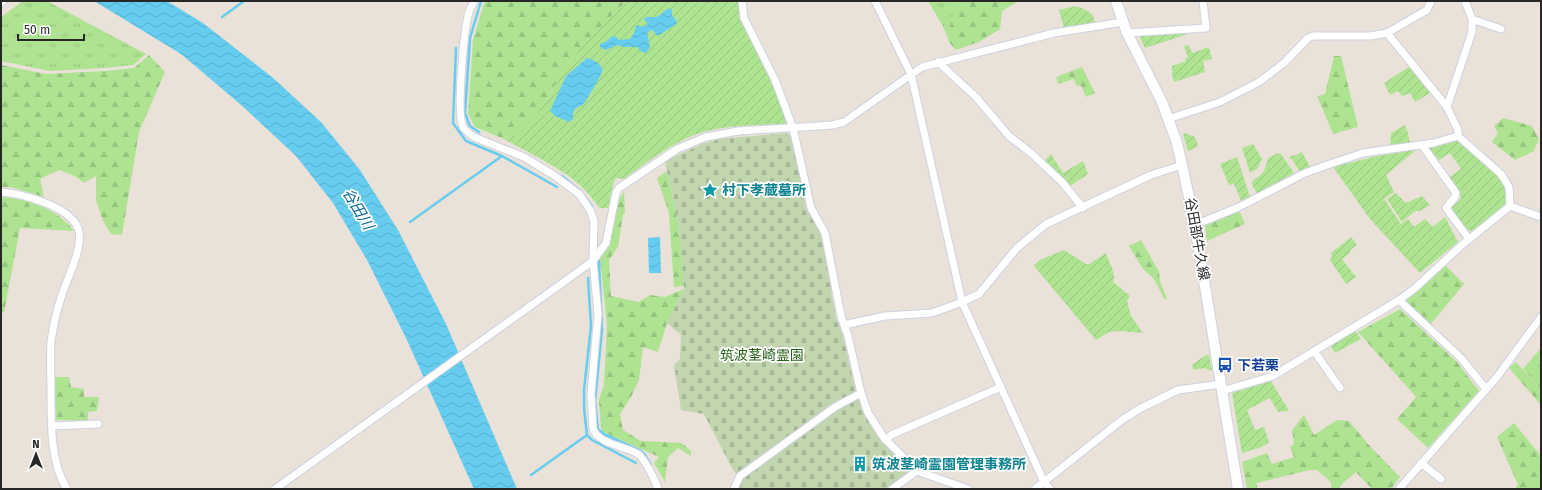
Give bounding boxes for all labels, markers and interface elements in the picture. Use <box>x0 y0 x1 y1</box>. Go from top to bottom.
scale bar <box>18 16 84 42</box>
text: 50 m <box>24 23 50 37</box>
place icon: 村下孝蔵墓所 <box>701 181 719 199</box>
place label: 村下孝蔵墓所 <box>722 182 806 199</box>
water label: 谷田川 <box>339 185 378 235</box>
street label: 谷田部牛久線 <box>1181 196 1213 282</box>
park label: 筑波茎崎霊園 <box>720 347 804 364</box>
bus stop icon: 下若栗 <box>1216 356 1234 374</box>
place label: 下若栗 <box>1237 357 1279 374</box>
north arrow <box>16 434 56 474</box>
text: N <box>32 438 40 451</box>
building icon: 筑波茎崎霊園管理事務所 <box>851 455 869 473</box>
place label: 筑波茎崎霊園管理事務所 <box>872 456 1026 473</box>

